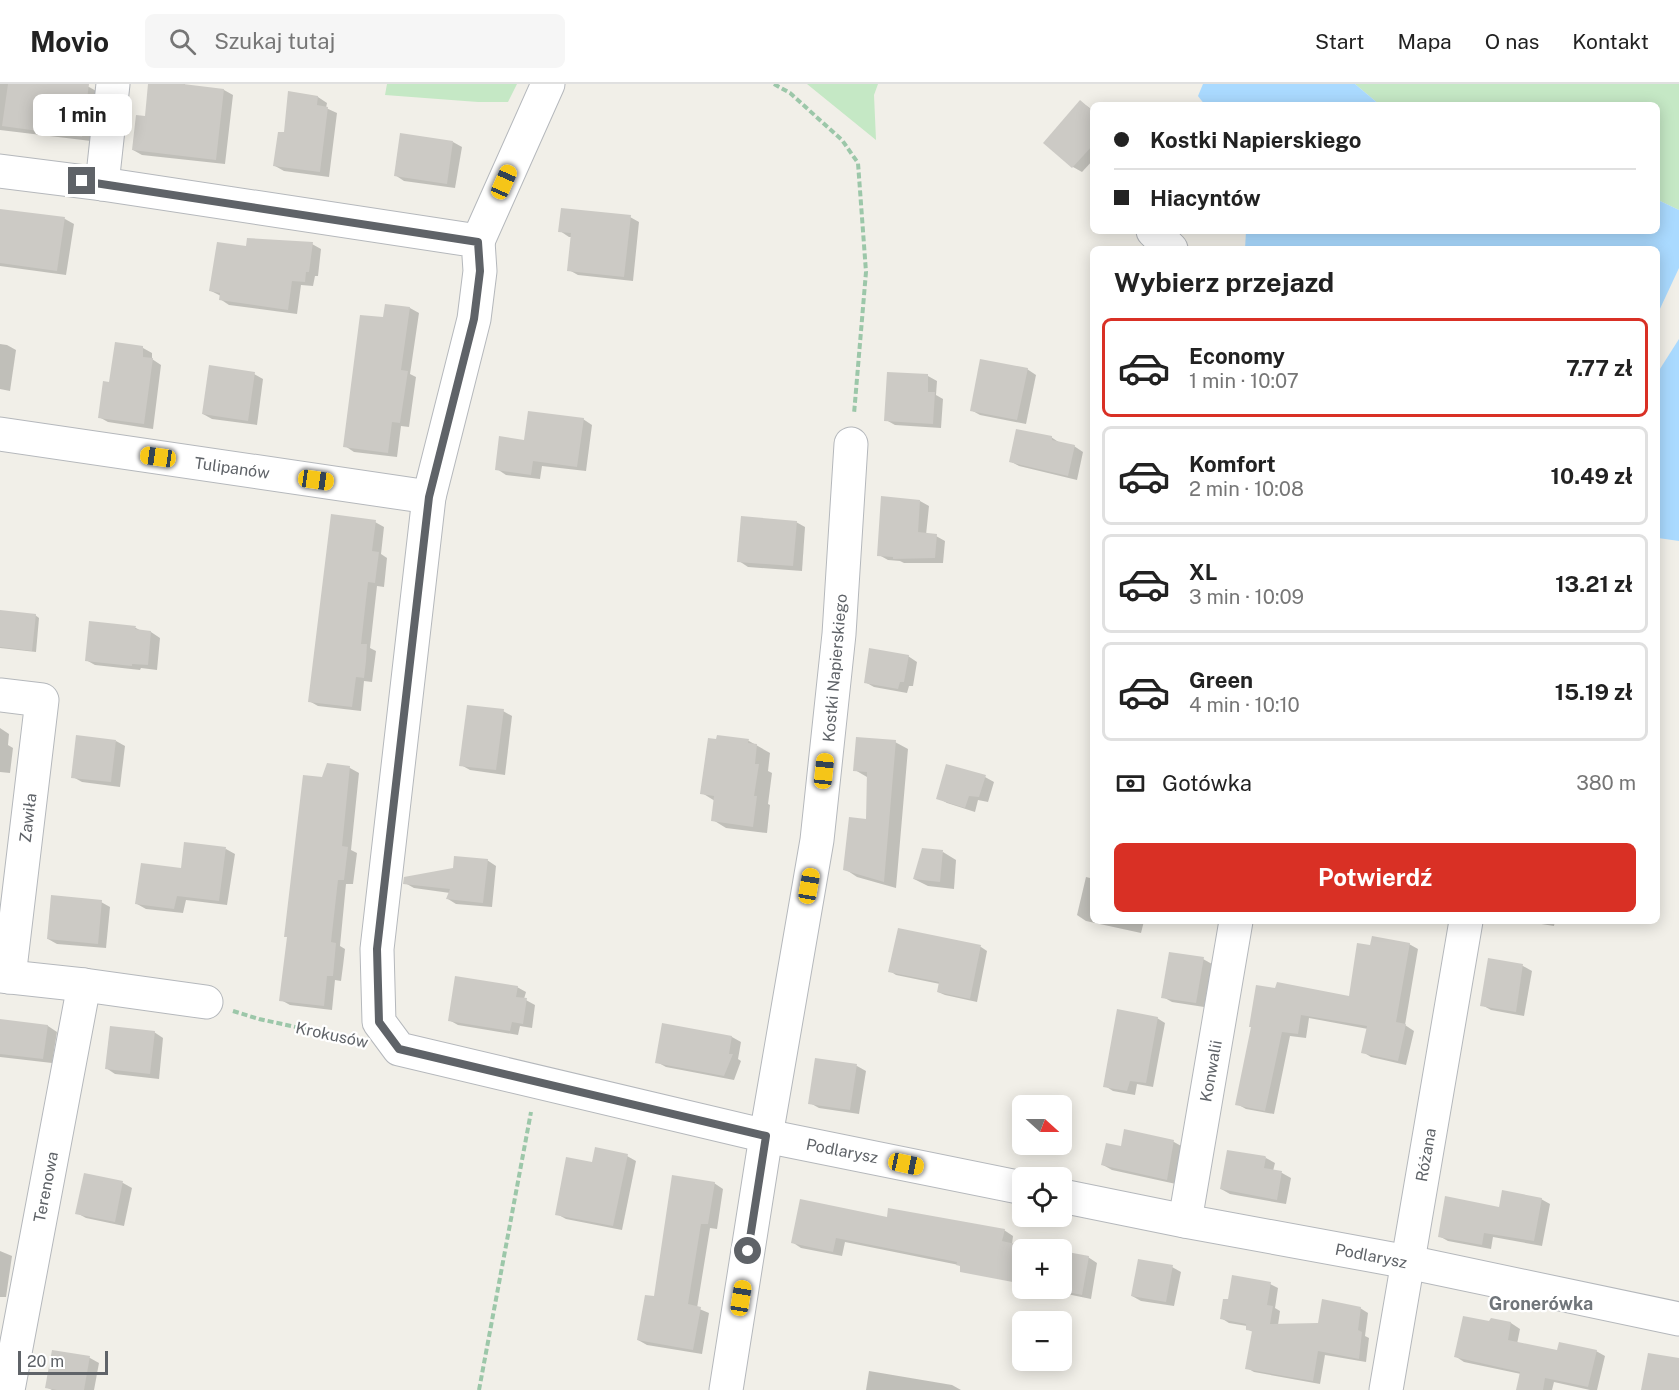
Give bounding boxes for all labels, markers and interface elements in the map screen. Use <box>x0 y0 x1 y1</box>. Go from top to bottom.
search box <box>145 14 565 68</box>
text: Movio <box>30 25 109 58</box>
icon: search <box>166 25 199 58</box>
text: Szukaj tutaj <box>214 28 335 54</box>
text: Start <box>1315 29 1365 54</box>
text: Mapa <box>1398 29 1452 54</box>
text: O nas <box>1485 29 1539 54</box>
text: Kontakt <box>1572 29 1649 54</box>
callout: 1 min <box>32 94 132 136</box>
text: 1 min <box>58 103 107 127</box>
text: Kostki Napierskiego <box>1150 127 1362 153</box>
car <box>488 162 520 202</box>
route end <box>68 167 95 194</box>
text: Hiacyntów <box>1150 185 1261 211</box>
text: Wybierz przejazd <box>1114 266 1334 298</box>
icon: car <box>1117 341 1171 395</box>
text: Economy <box>1189 343 1285 369</box>
text: 7.77 zł <box>1566 355 1633 381</box>
text: 1 min · 10:07 <box>1189 369 1299 393</box>
car <box>139 446 177 468</box>
icon: car <box>1117 449 1171 503</box>
text: Komfort <box>1189 451 1276 477</box>
street label: Tulipanów <box>193 453 271 483</box>
text: 10.49 zł <box>1551 463 1633 489</box>
car <box>297 469 335 491</box>
text: 2 min · 10:08 <box>1189 477 1304 501</box>
icon: car <box>1117 557 1171 611</box>
text: XL <box>1189 559 1217 585</box>
text: 13.21 zł <box>1555 571 1633 597</box>
text: 3 min · 10:09 <box>1189 585 1304 609</box>
street label: Kostki Napierskiego <box>819 593 851 743</box>
icon: car <box>1117 665 1171 719</box>
text: Green <box>1189 667 1253 693</box>
text: 15.19 zł <box>1555 679 1633 705</box>
text: 4 min · 10:10 <box>1189 693 1300 717</box>
car <box>813 752 835 790</box>
icon: cash <box>1114 767 1147 800</box>
text: Gotówka <box>1162 770 1252 796</box>
text: 380 m <box>1576 771 1636 795</box>
street label: Zawiła <box>16 792 40 844</box>
button: Potwierdź <box>1114 843 1636 912</box>
car <box>797 867 821 905</box>
street label: Krokusów <box>294 1018 371 1052</box>
street label: Konwalii <box>1196 1039 1226 1103</box>
north arrow <box>1012 1095 1072 1155</box>
map controls <box>1012 1095 1072 1371</box>
street label: Różana <box>1412 1127 1440 1183</box>
street label: Podlarysz <box>804 1135 880 1167</box>
street label: Terenowa <box>30 1150 62 1224</box>
car <box>887 1151 925 1177</box>
button: locate <box>1012 1167 1072 1227</box>
route start <box>734 1237 761 1264</box>
button: + <box>1012 1239 1072 1299</box>
street label: Podlarysz <box>1333 1240 1409 1272</box>
car <box>729 1279 753 1317</box>
district label: Gronerówka <box>1489 1293 1593 1314</box>
button: − <box>1012 1311 1072 1371</box>
scale bar <box>18 1348 108 1376</box>
text: 20 m <box>27 1352 64 1371</box>

